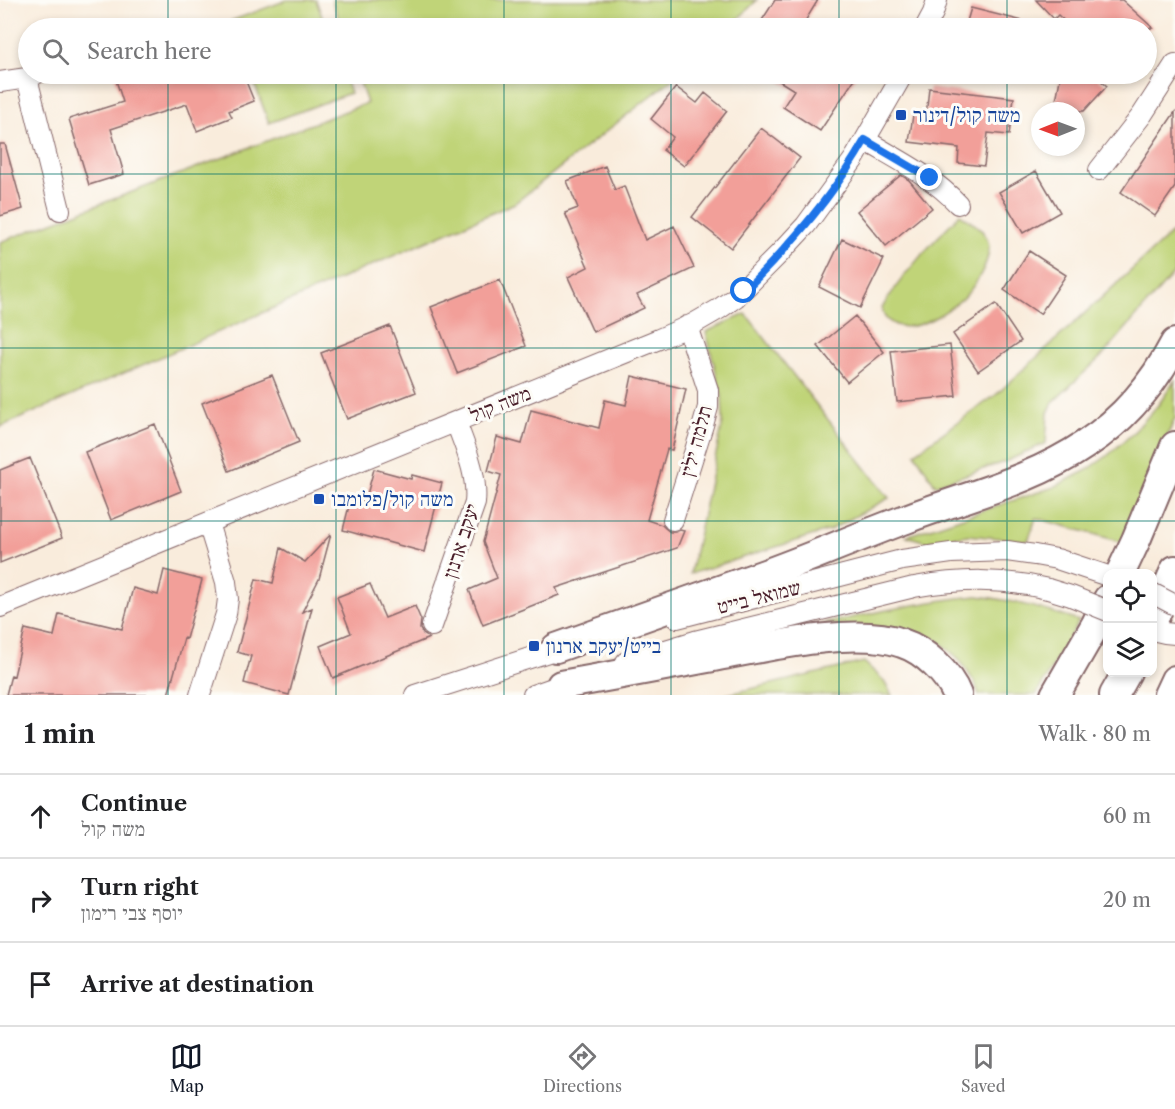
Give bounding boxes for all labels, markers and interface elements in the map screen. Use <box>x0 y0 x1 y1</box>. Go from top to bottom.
search box <box>18 18 1157 84</box>
icon: search <box>39 35 72 68</box>
text: Search here <box>87 38 212 65</box>
north arrow <box>1031 102 1085 156</box>
place label: משה קול/דינור <box>913 103 1021 127</box>
marker: משה קול/דינור <box>894 108 908 122</box>
route end <box>916 164 942 190</box>
route start <box>730 277 756 303</box>
street label: משה קול <box>466 381 534 427</box>
street label: תלמה ילין <box>675 403 717 479</box>
place label: משה קול/פלומבו <box>331 487 453 511</box>
marker: משה קול/פלומבו <box>312 492 326 506</box>
street label: יעקב ארנון <box>438 501 484 581</box>
map controls <box>1103 569 1157 677</box>
button: locate <box>1103 569 1157 623</box>
street label: שמואל בייט <box>715 575 803 619</box>
button: layers <box>1103 623 1157 677</box>
place label: בייט/יעקב ארנון <box>546 634 661 658</box>
marker: בייט/יעקב ארנון <box>527 639 541 653</box>
text: 1 min <box>24 718 95 750</box>
text: Walk · 80 m <box>1038 722 1151 746</box>
text: Continue <box>81 790 187 817</box>
icon: ahead <box>24 800 57 833</box>
text: 60 m <box>1103 804 1151 828</box>
text: משה קול <box>81 817 145 841</box>
text: Turn right <box>81 874 199 901</box>
icon: right <box>24 884 57 917</box>
text: 20 m <box>1103 888 1151 912</box>
text: יוסף צבי רימון <box>81 901 183 925</box>
icon: arrive <box>24 968 57 1001</box>
text: Arrive at destination <box>81 971 314 998</box>
tab: Map <box>170 1040 204 1096</box>
tab: Directions <box>543 1040 622 1096</box>
tab: Saved <box>961 1040 1005 1096</box>

